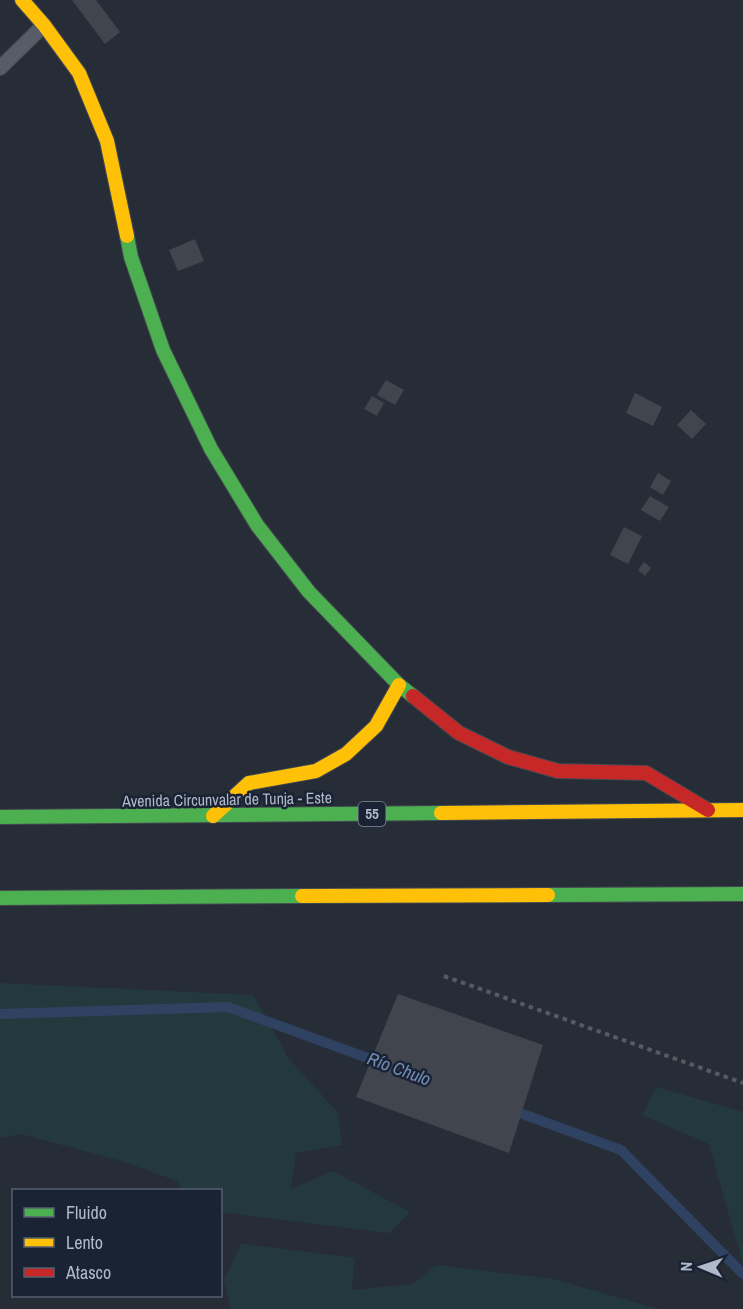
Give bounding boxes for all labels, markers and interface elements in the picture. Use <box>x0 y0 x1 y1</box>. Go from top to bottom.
street label: Avenida Circunvalar de Tunja - Este <box>121 786 332 812</box>
road number: 55 <box>358 802 386 826</box>
water label: Río Chulo <box>364 1046 434 1092</box>
legend <box>12 1189 222 1297</box>
text: Fluido <box>66 1200 107 1225</box>
text: Lento <box>66 1230 103 1255</box>
north arrow <box>671 1237 731 1297</box>
text: Atasco <box>65 1260 111 1285</box>
text: N <box>675 1261 697 1272</box>

